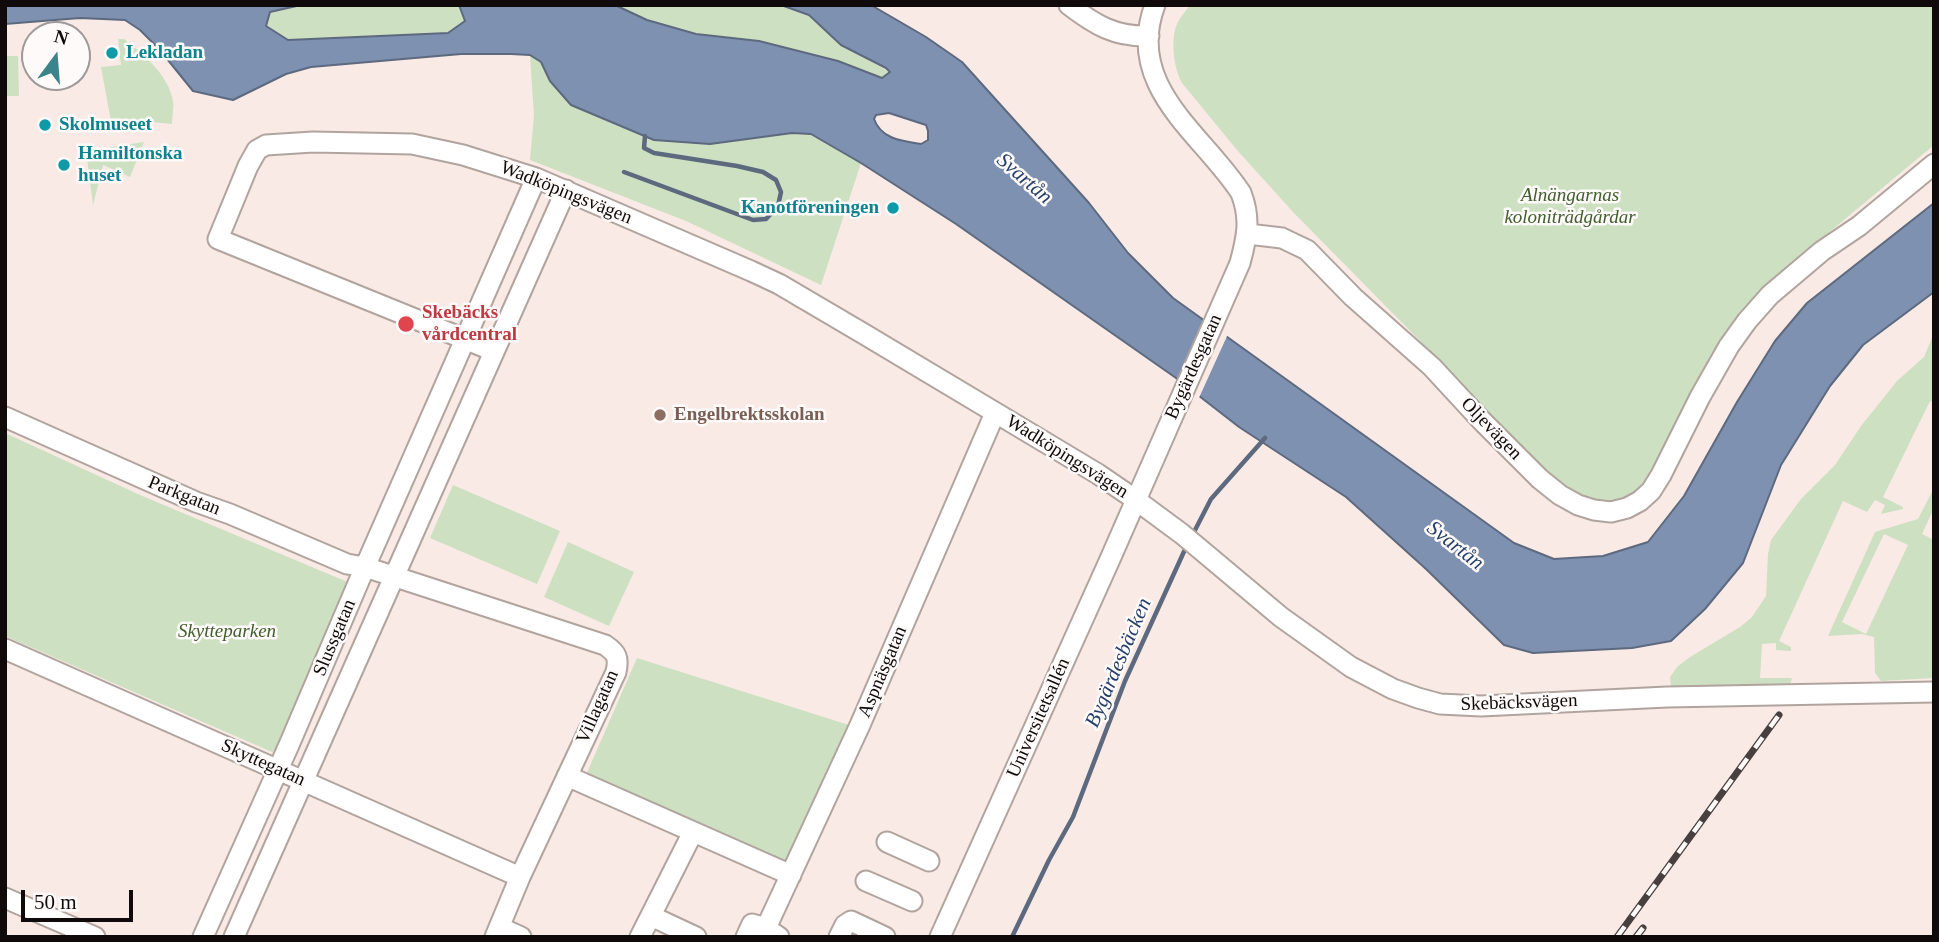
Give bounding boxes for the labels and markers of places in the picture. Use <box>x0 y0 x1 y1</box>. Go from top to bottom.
place label: Lekladan <box>126 42 203 64</box>
marker: Lekladan <box>104 45 120 61</box>
place label: Skolmuseet <box>59 114 152 136</box>
marker: Skolmuseet <box>37 117 53 133</box>
place label: Hamiltonska huset <box>78 143 183 187</box>
marker: Hamiltonska huset <box>56 157 72 173</box>
place label: Kanotföreningen <box>741 197 879 219</box>
marker: Kanotföreningen <box>885 200 901 216</box>
place label: Skebäcks vårdcentral <box>422 302 517 346</box>
marker: Skebäcks vårdcentral <box>396 314 416 334</box>
place label: Engelbrektsskolan <box>674 404 825 426</box>
marker: Engelbrektsskolan <box>652 407 668 423</box>

